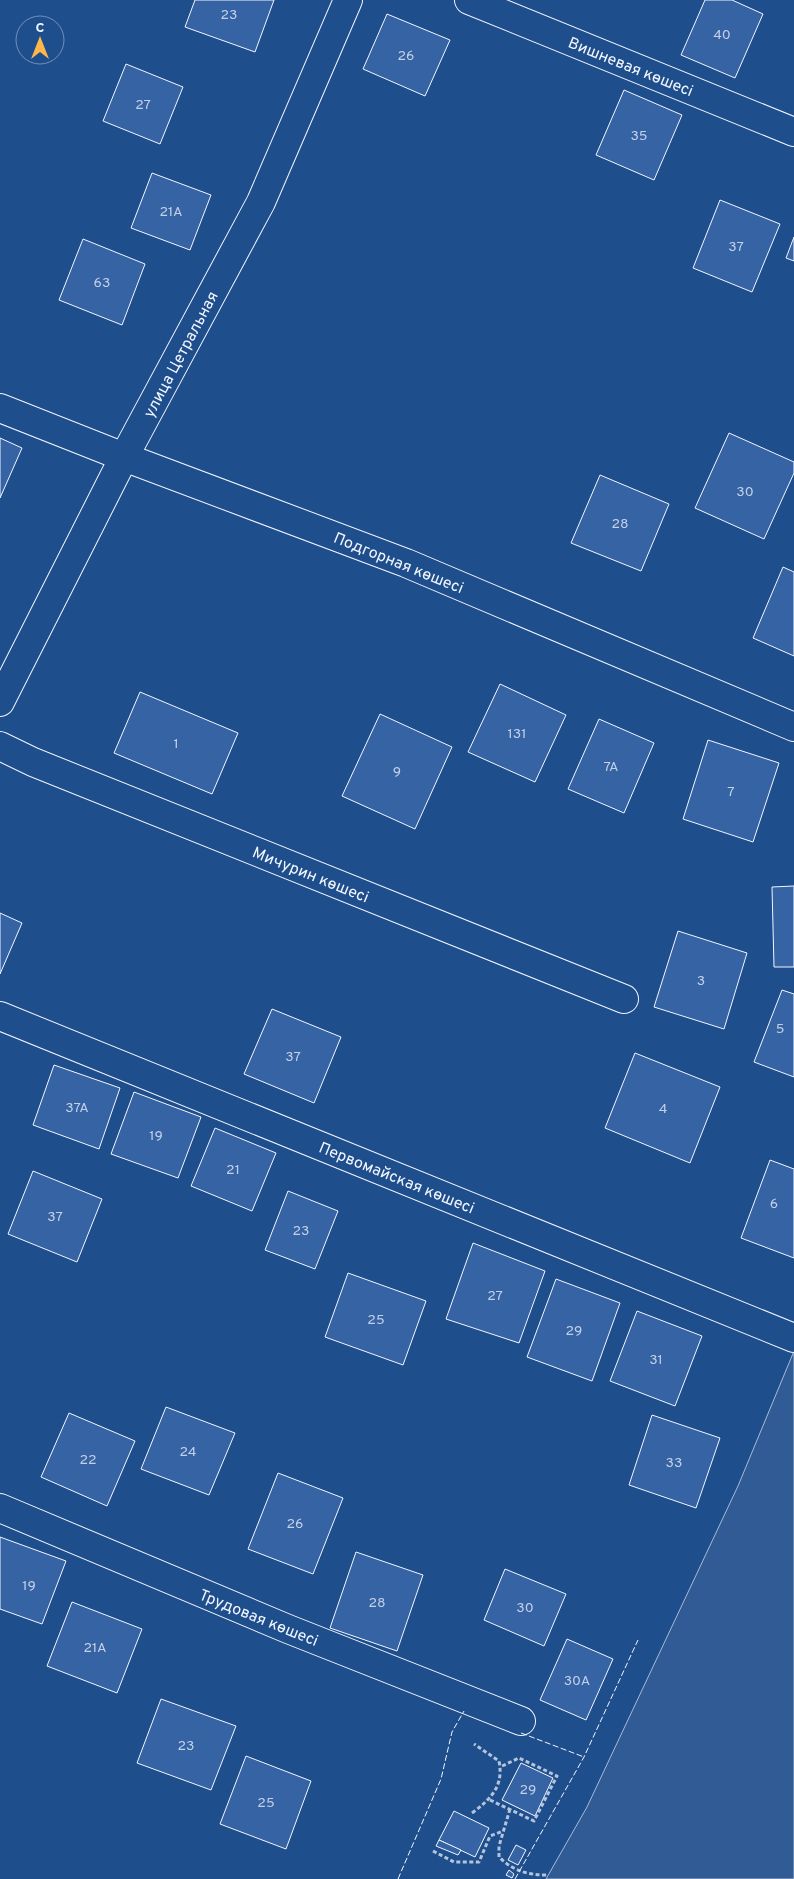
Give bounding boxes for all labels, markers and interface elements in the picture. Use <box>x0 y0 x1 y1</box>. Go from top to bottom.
house number: 23 <box>221 7 238 24</box>
north arrow <box>15 15 65 65</box>
text: С <box>36 20 45 37</box>
house number: 40 <box>713 27 731 44</box>
street label: Вишневая көшесі <box>565 34 696 102</box>
house number: 26 <box>398 48 414 65</box>
house number: 27 <box>135 97 151 114</box>
house number: 35 <box>630 128 648 145</box>
house number: 21А <box>160 204 182 221</box>
house number: 37 <box>728 239 744 256</box>
house number: 63 <box>94 275 110 292</box>
street label: улица Цетральная <box>140 288 224 422</box>
house number: 30 <box>736 484 754 501</box>
house number: 28 <box>611 516 629 533</box>
street label: Подгорная көшесі <box>330 529 466 599</box>
house number: 131 <box>508 726 526 743</box>
house number: 1 <box>173 736 179 753</box>
house number: 7А <box>603 759 619 776</box>
house number: 9 <box>393 764 401 781</box>
house number: 7 <box>727 784 735 801</box>
street label: Мичурин көшесі <box>249 843 371 908</box>
house number: 3 <box>697 973 705 990</box>
house number: 5 <box>776 1021 784 1038</box>
house number: 37 <box>285 1049 301 1066</box>
house number: 37А <box>65 1100 89 1117</box>
house number: 4 <box>659 1101 667 1118</box>
house number: 19 <box>149 1128 163 1145</box>
street label: Первомайская көшесі <box>316 1138 477 1219</box>
house number: 21 <box>226 1162 240 1179</box>
house number: 6 <box>770 1196 778 1213</box>
house number: 37 <box>47 1209 63 1226</box>
house number: 23 <box>293 1223 310 1240</box>
house number: 27 <box>487 1288 503 1305</box>
house number: 25 <box>367 1312 385 1329</box>
house number: 29 <box>566 1323 582 1340</box>
house number: 31 <box>649 1352 663 1369</box>
house number: 24 <box>179 1444 197 1461</box>
house number: 22 <box>79 1452 97 1469</box>
house number: 33 <box>666 1455 682 1472</box>
house number: 26 <box>287 1516 303 1533</box>
house number: 19 <box>22 1578 36 1595</box>
street label: Трудовая көшесі <box>196 1586 321 1652</box>
house number: 28 <box>368 1595 386 1612</box>
house number: 30 <box>516 1600 534 1617</box>
house number: 21А <box>84 1640 106 1657</box>
house number: 30А <box>564 1673 590 1690</box>
house number: 23 <box>178 1738 195 1755</box>
house number: 29 <box>520 1782 536 1799</box>
house number: 25 <box>257 1795 275 1812</box>

